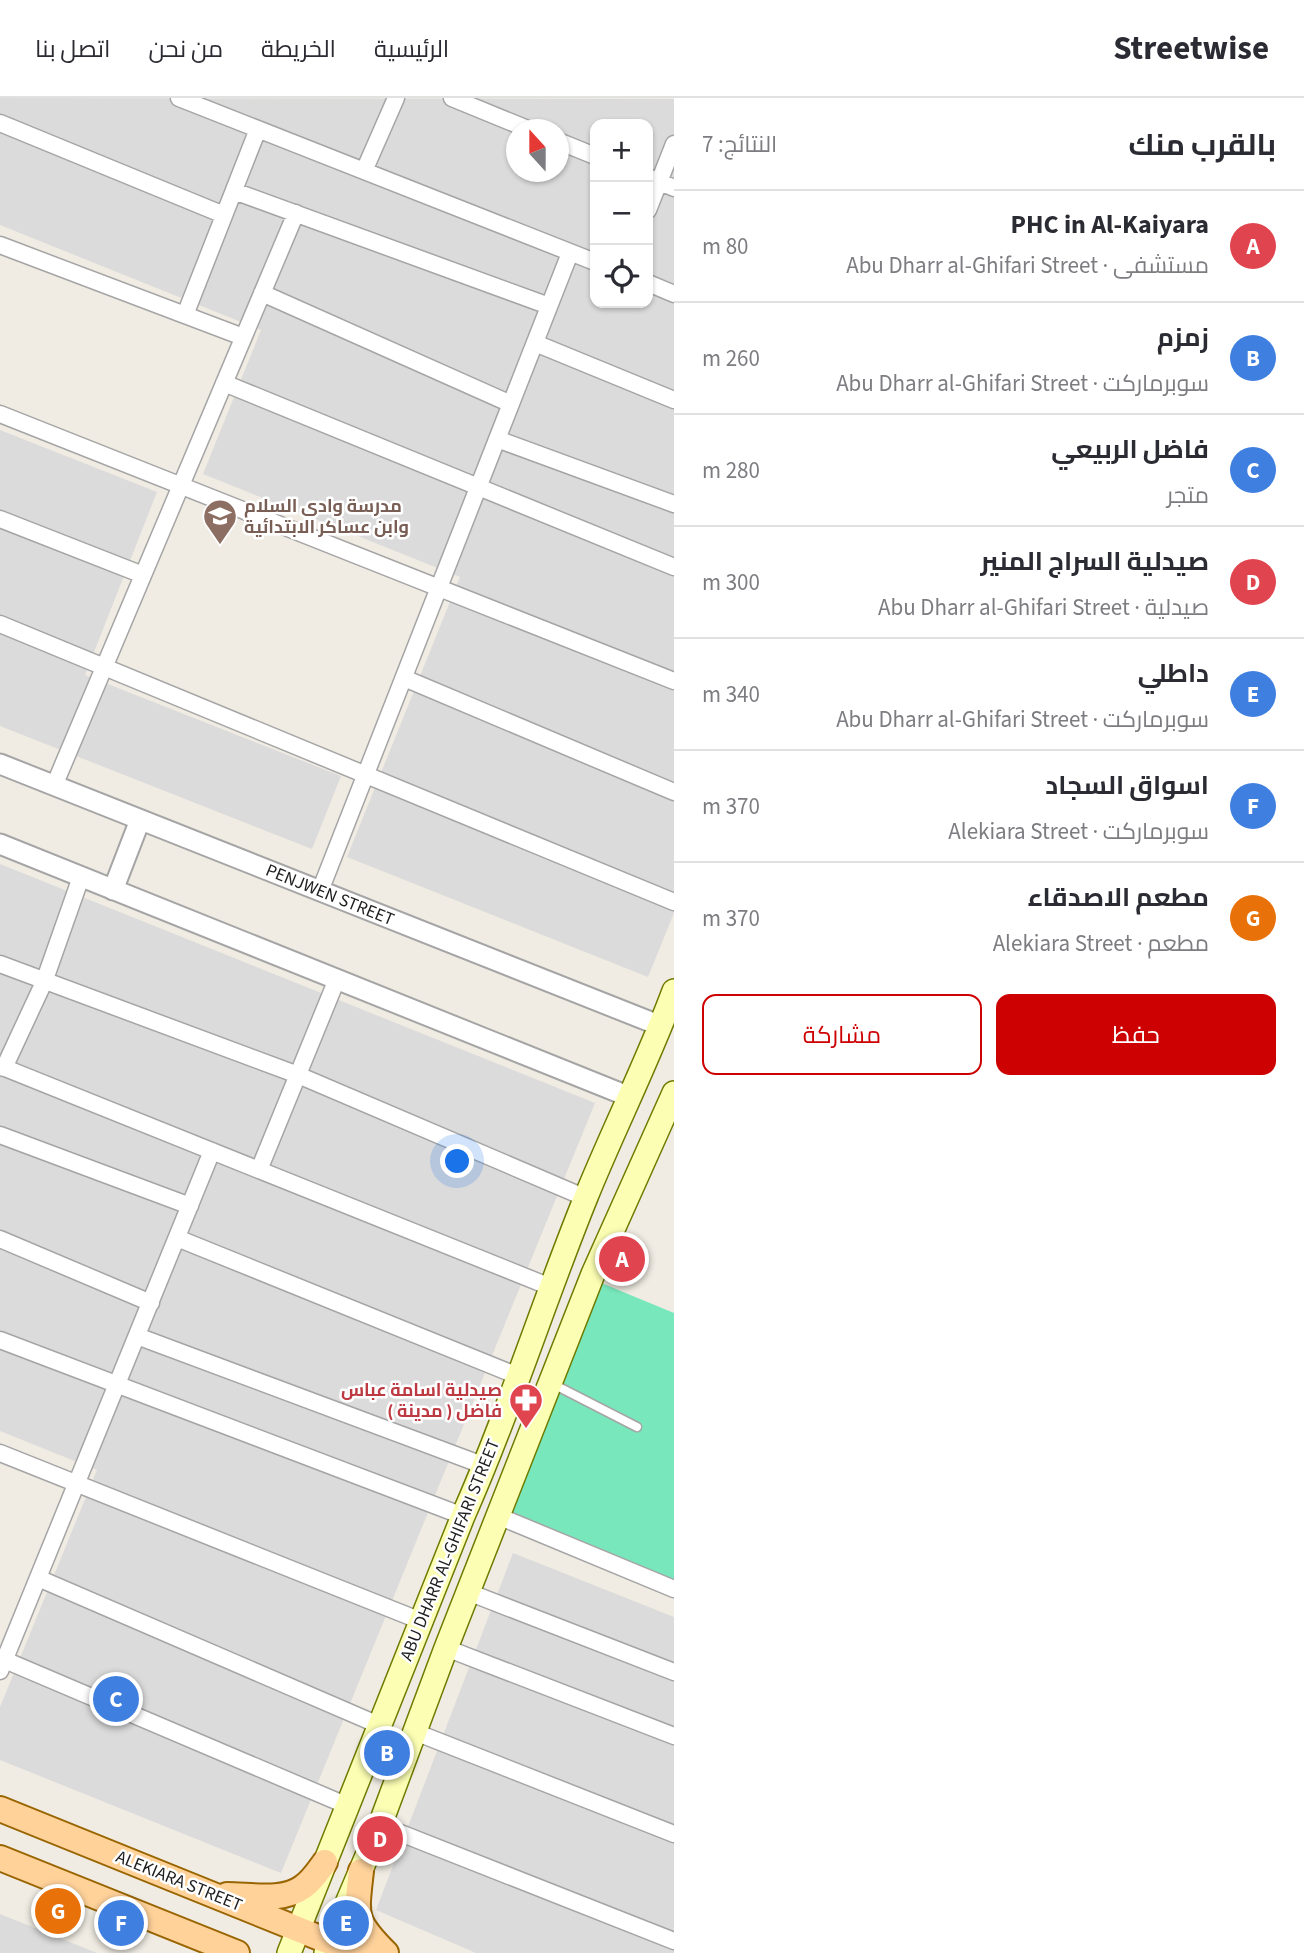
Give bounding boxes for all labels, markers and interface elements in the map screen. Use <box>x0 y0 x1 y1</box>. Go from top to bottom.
text: Streetwise <box>1113 25 1269 72</box>
text: اتصل بنا <box>35 32 110 67</box>
text: من نحن <box>148 32 223 67</box>
text: الخريطة <box>261 32 336 67</box>
text: الرئيسية <box>374 32 449 67</box>
north arrow <box>506 119 569 182</box>
map controls <box>590 119 653 308</box>
button: + <box>590 119 653 182</box>
text: بالقرب منك <box>1128 124 1276 167</box>
text: النتائج: 7 <box>702 128 777 161</box>
button: − <box>590 182 653 245</box>
text: PHC in Al-Kaiyara <box>1011 206 1209 243</box>
text: 80 m <box>702 230 749 263</box>
text: A <box>1246 230 1260 263</box>
button: locate <box>590 245 653 308</box>
text: مستشفى · Abu Dharr al-Ghifari Street <box>846 249 1209 282</box>
text: زمزم <box>1157 319 1209 356</box>
text: 260 m <box>702 342 760 375</box>
text: B <box>1246 342 1260 375</box>
text: سوبرماركت · Abu Dharr al-Ghifari Street <box>836 367 1209 400</box>
text: فاضل الربيعي <box>1051 431 1209 468</box>
text: 280 m <box>702 454 760 487</box>
text: C <box>1246 454 1260 487</box>
text: متجر <box>1167 479 1209 512</box>
place label: مدرسة وادي السلام وابن عساكر الابتدائية <box>244 494 409 540</box>
school or university icon: مدرسة وادي السلام وابن عساكر الابتدائية <box>201 497 239 546</box>
text: صيدلية السراج المنير <box>981 543 1209 580</box>
text: 300 m <box>702 566 760 599</box>
text: D <box>1246 566 1260 599</box>
text: صيدلية · Abu Dharr al-Ghifari Street <box>878 591 1209 624</box>
text: داطلي <box>1138 655 1209 692</box>
text: 340 m <box>702 678 760 711</box>
text: E <box>1247 678 1259 711</box>
text: سوبرماركت · Abu Dharr al-Ghifari Street <box>836 703 1209 736</box>
text: اسواق السجاد <box>1045 767 1209 804</box>
text: 370 m <box>702 790 760 823</box>
text: F <box>1247 790 1259 823</box>
text: سوبرماركت · Alekiara Street <box>948 815 1209 848</box>
street label: PENJWEN STREET <box>262 858 398 932</box>
text: مطعم الاصدقاء <box>1028 879 1209 916</box>
text: 370 m <box>702 902 760 935</box>
text: G <box>1246 902 1260 935</box>
text: مطعم · Alekiara Street <box>993 927 1209 960</box>
button: مشاركة <box>702 994 982 1075</box>
button: حفظ <box>996 994 1276 1075</box>
your location <box>440 1144 474 1178</box>
pin: A <box>599 1233 645 1285</box>
place label: صيدلية اسامة عباس فاضل ( مدينة ) <box>341 1378 502 1424</box>
pharmacy icon: صيدلية اسامة عباس فاضل ( مدينة ) <box>507 1381 545 1430</box>
street label: ABU DHARR AL-GHIFARI STREET <box>394 1435 506 1665</box>
pin: C <box>93 1673 139 1725</box>
pin: B <box>364 1727 410 1779</box>
pin: D <box>357 1813 403 1865</box>
street label: ALEKIARA STREET <box>112 1844 246 1918</box>
pin: G <box>35 1885 81 1937</box>
pin: F <box>98 1897 144 1949</box>
pin: E <box>323 1897 369 1949</box>

